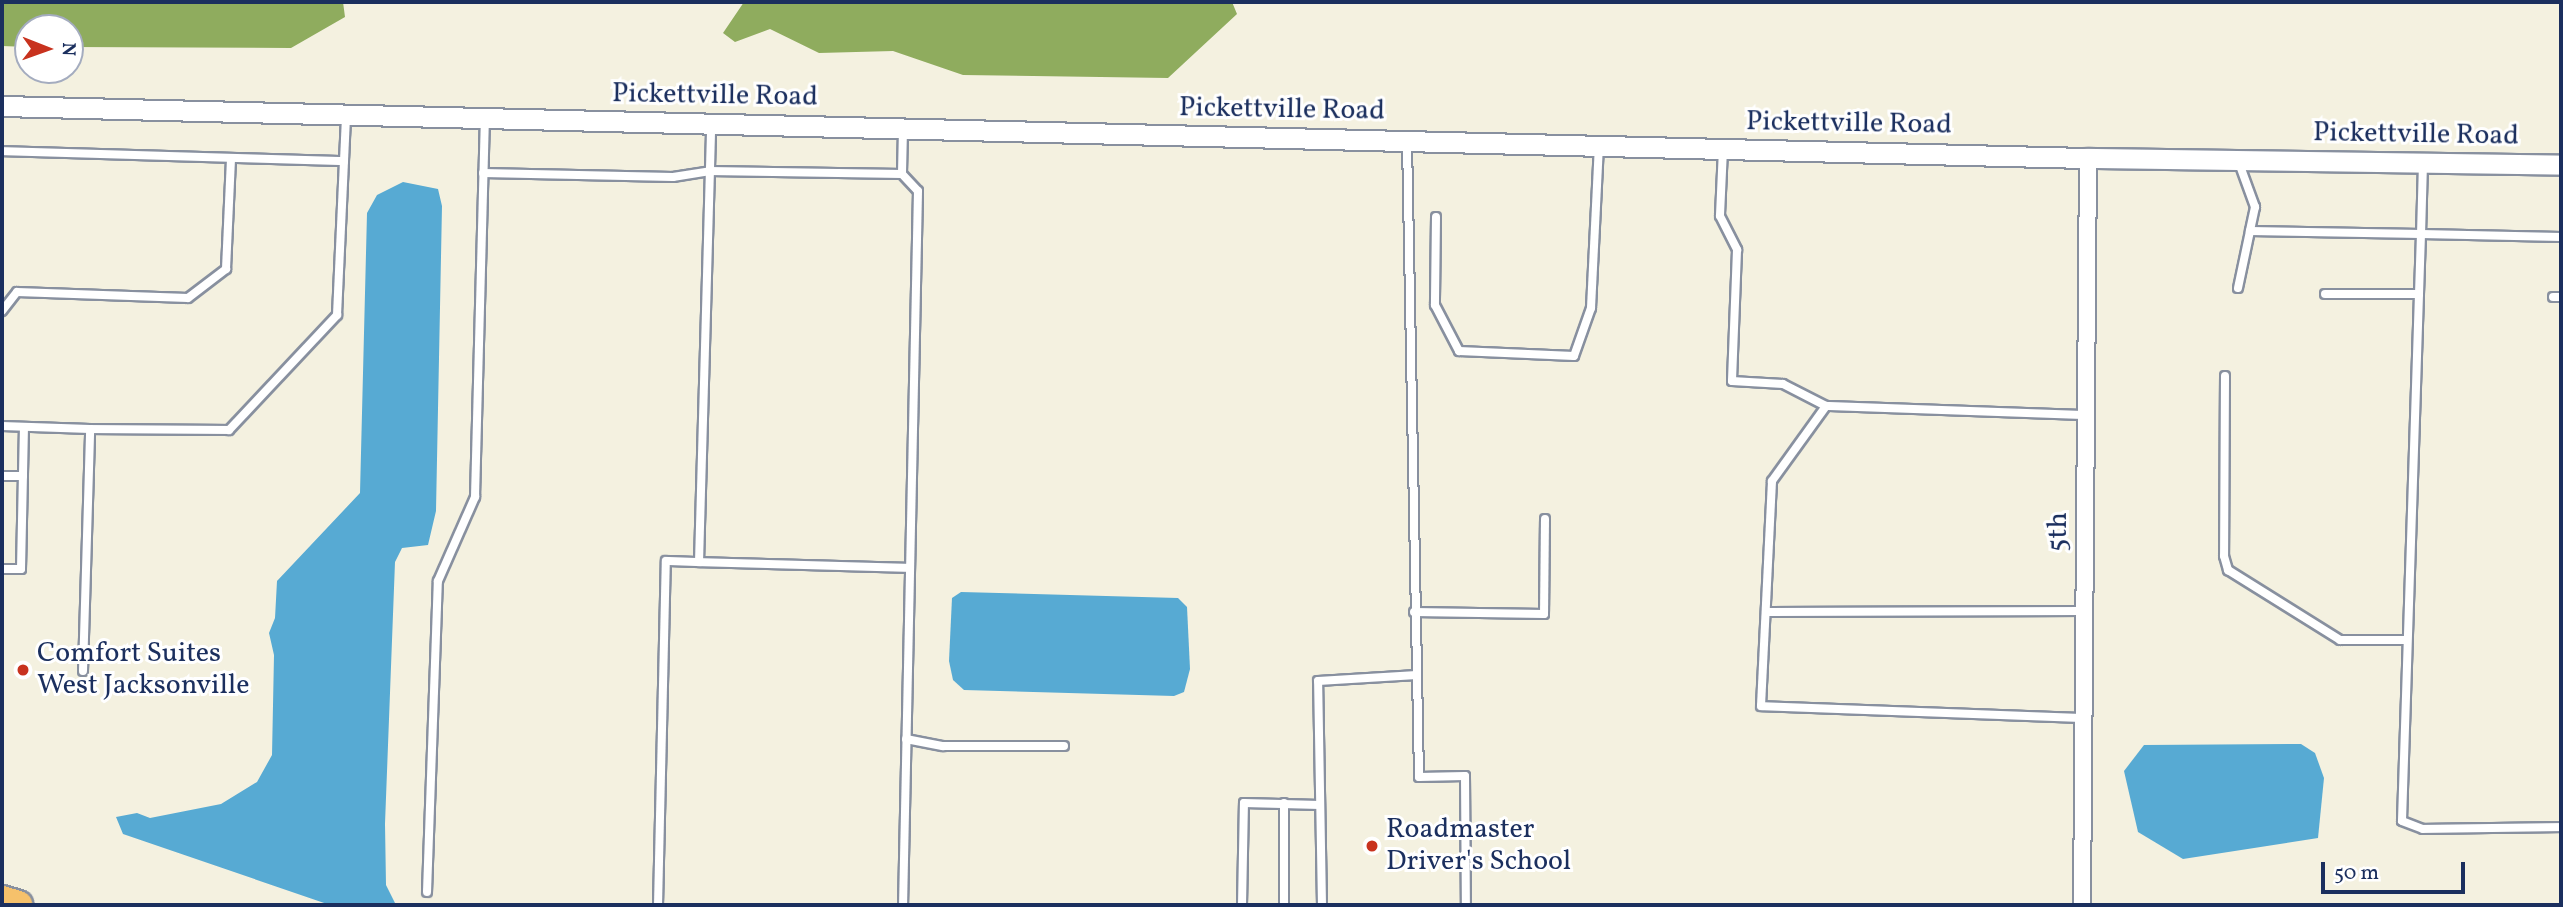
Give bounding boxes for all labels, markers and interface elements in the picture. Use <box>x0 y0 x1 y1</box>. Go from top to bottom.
north arrow <box>14 14 84 84</box>
text: N <box>55 42 81 56</box>
street label: Pickettville Road <box>612 77 818 115</box>
street label: Pickettville Road <box>1179 91 1385 129</box>
street label: Pickettville Road <box>1746 105 1952 143</box>
street label: Pickettville Road <box>2313 116 2519 154</box>
street label: 5th <box>2042 512 2076 552</box>
place label: Comfort Suites West Jacksonville <box>37 637 249 703</box>
marker: Comfort Suites West Jacksonville <box>15 662 31 678</box>
place label: Roadmaster Driver's School <box>1386 813 1571 879</box>
marker: Roadmaster Driver's School <box>1364 838 1380 854</box>
scale bar <box>2325 848 2468 892</box>
text: 50 m <box>2334 859 2379 888</box>

